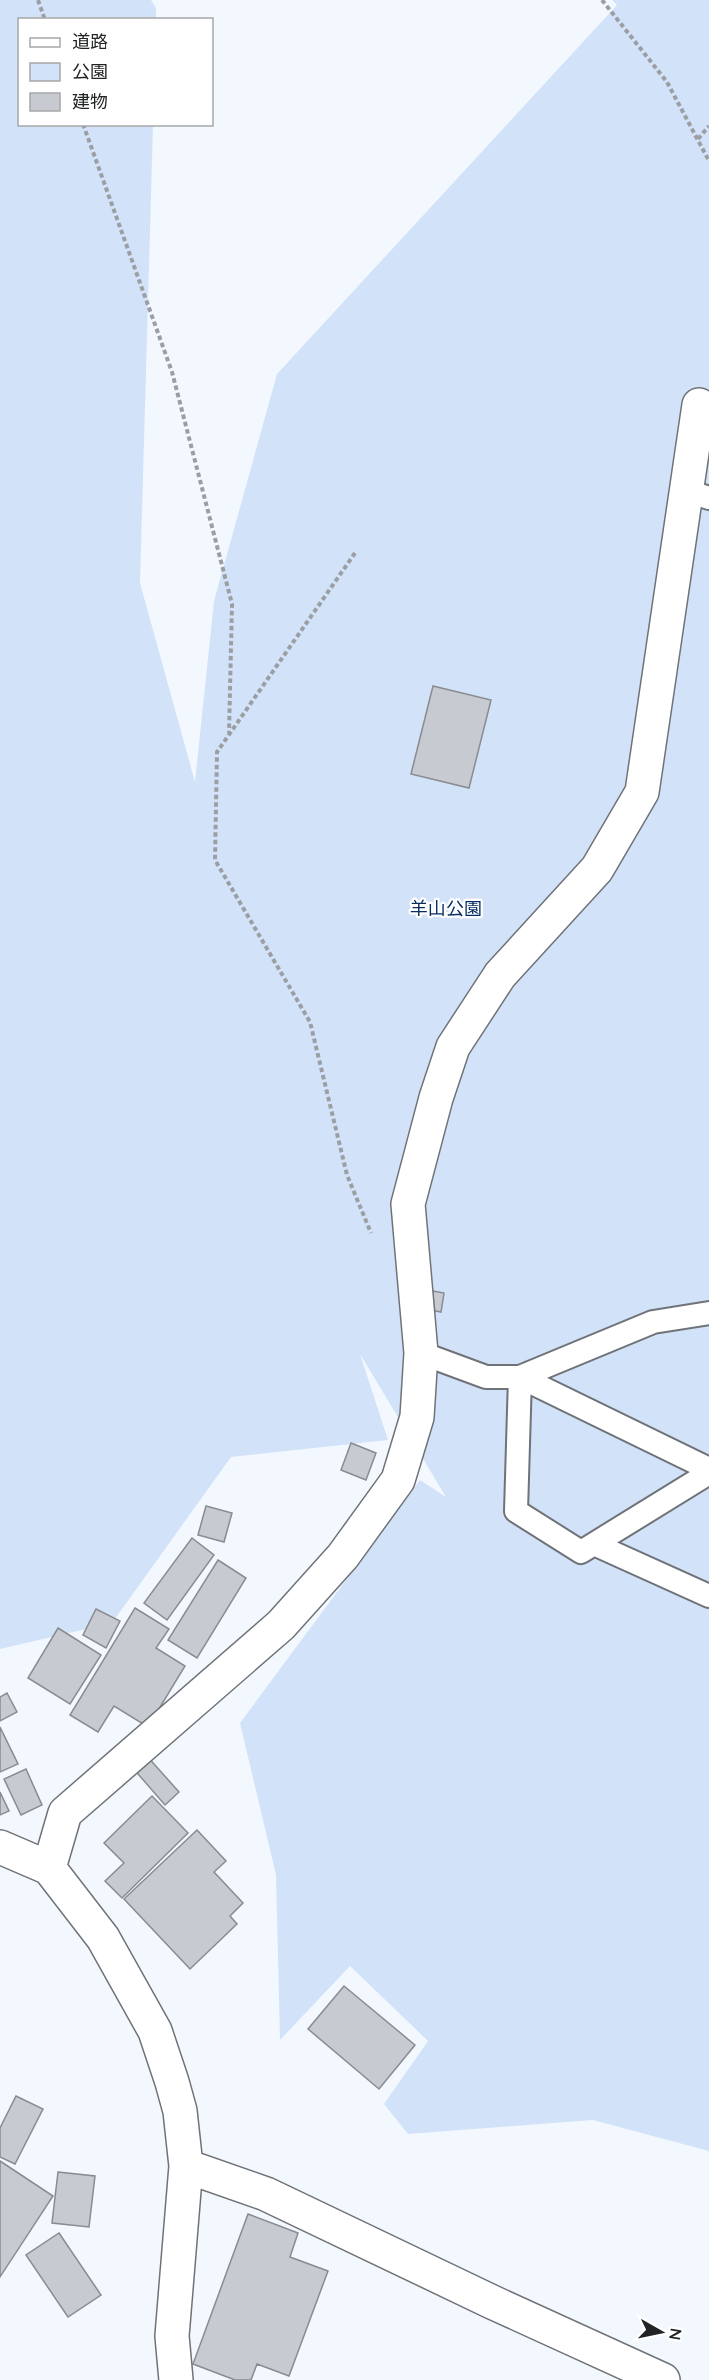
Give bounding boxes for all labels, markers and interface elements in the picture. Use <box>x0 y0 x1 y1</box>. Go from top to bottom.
legend <box>18 18 213 126</box>
text: 道路 <box>72 30 108 53</box>
text: 公園 <box>72 60 108 83</box>
text: 建物 <box>72 90 108 113</box>
park label: 羊山公園 <box>410 897 482 920</box>
north arrow <box>631 2302 691 2362</box>
text: N <box>665 2327 687 2342</box>

